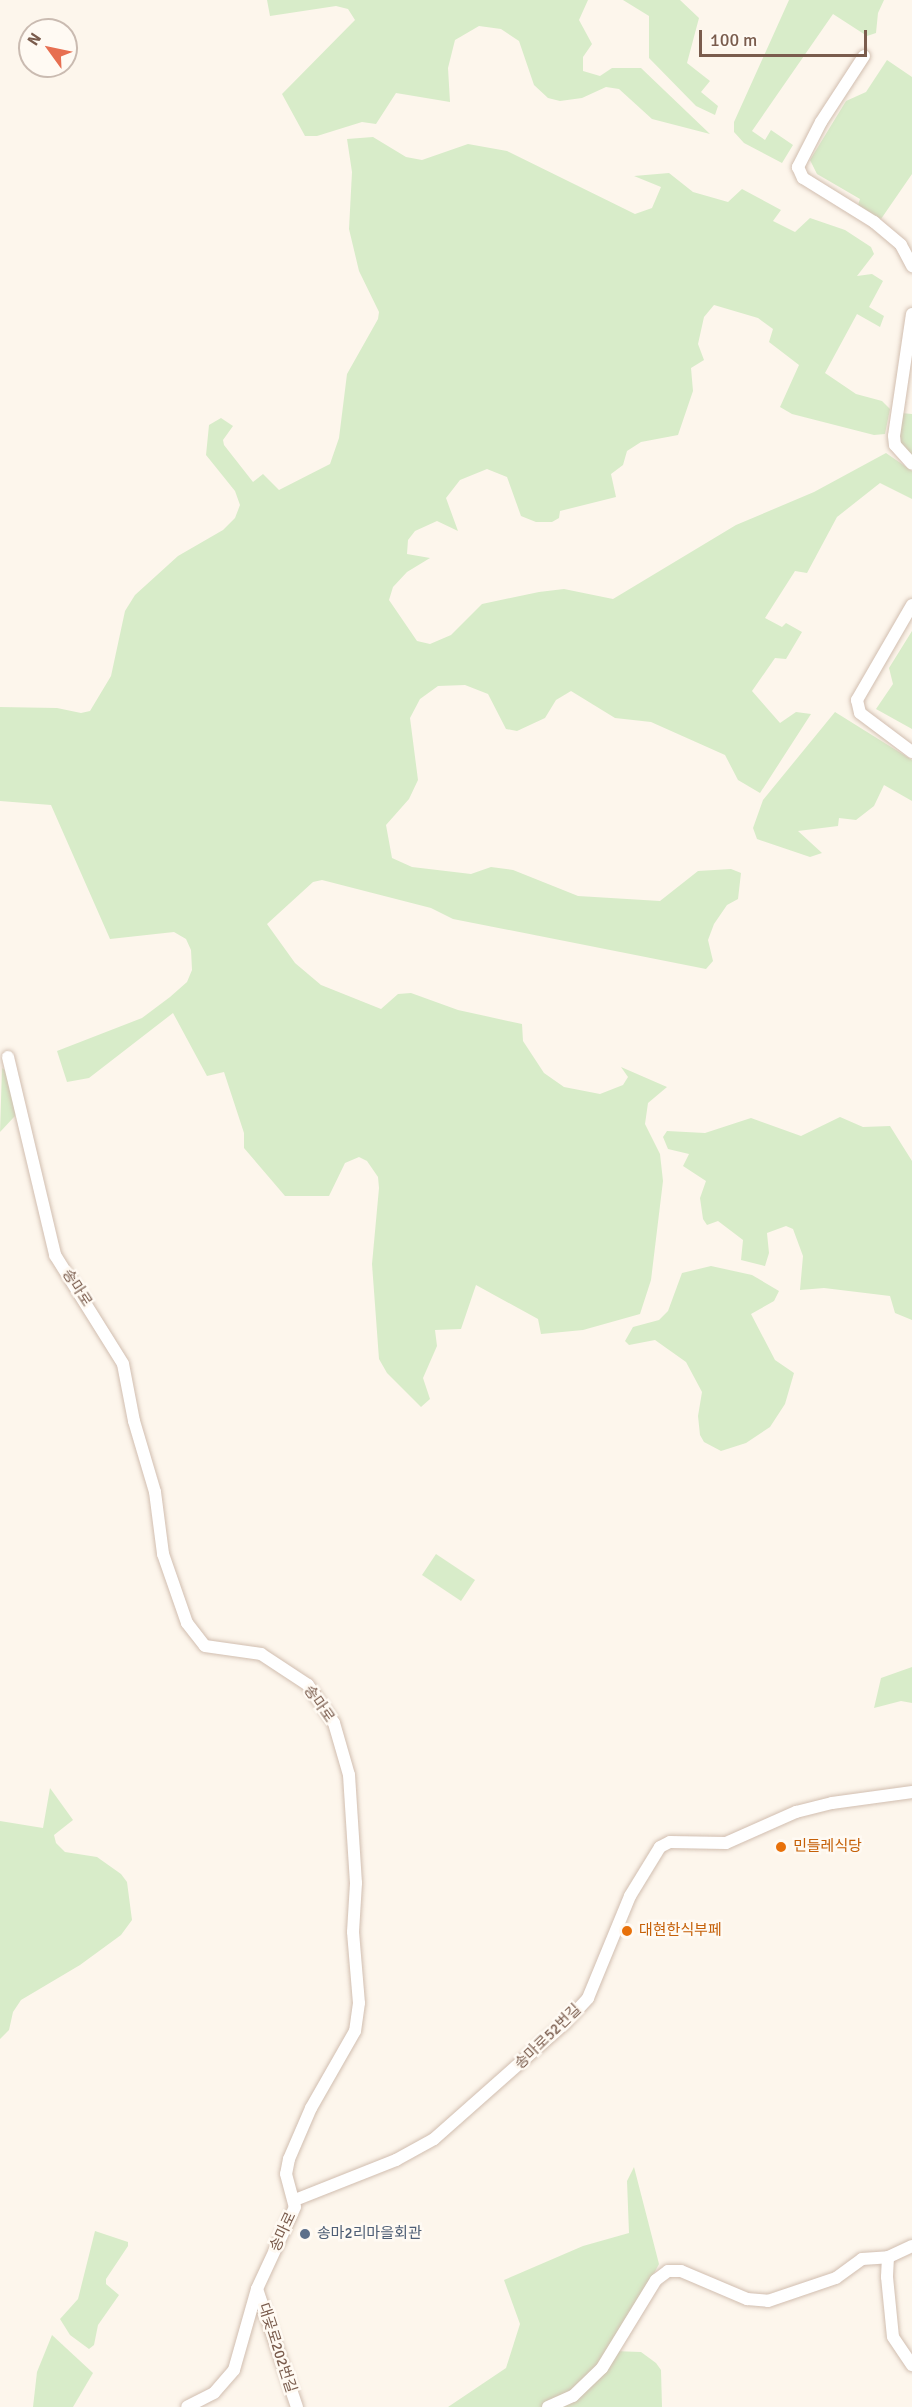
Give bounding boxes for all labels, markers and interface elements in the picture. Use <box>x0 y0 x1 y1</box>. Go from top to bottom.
north arrow <box>18 18 78 78</box>
scale bar <box>702 18 870 56</box>
text: N <box>23 29 46 49</box>
text: 100 m <box>710 29 757 51</box>
street label: 송마로 <box>58 1266 96 1310</box>
street label: 송마로 <box>300 1682 338 1726</box>
place label: 민들레식당 <box>793 1838 862 1856</box>
marker: 민들레식당 <box>774 1840 788 1854</box>
place label: 대현한식부페 <box>639 1922 722 1940</box>
marker: 대현한식부페 <box>620 1924 634 1938</box>
street label: 송마로52번길 <box>511 2001 585 2073</box>
street label: 송마로 <box>266 2209 300 2255</box>
place label: 송마2리마을회관 <box>317 2225 422 2243</box>
marker: 송마2리마을회관 <box>298 2227 312 2241</box>
street label: 대곶로202번길 <box>254 2301 300 2395</box>

